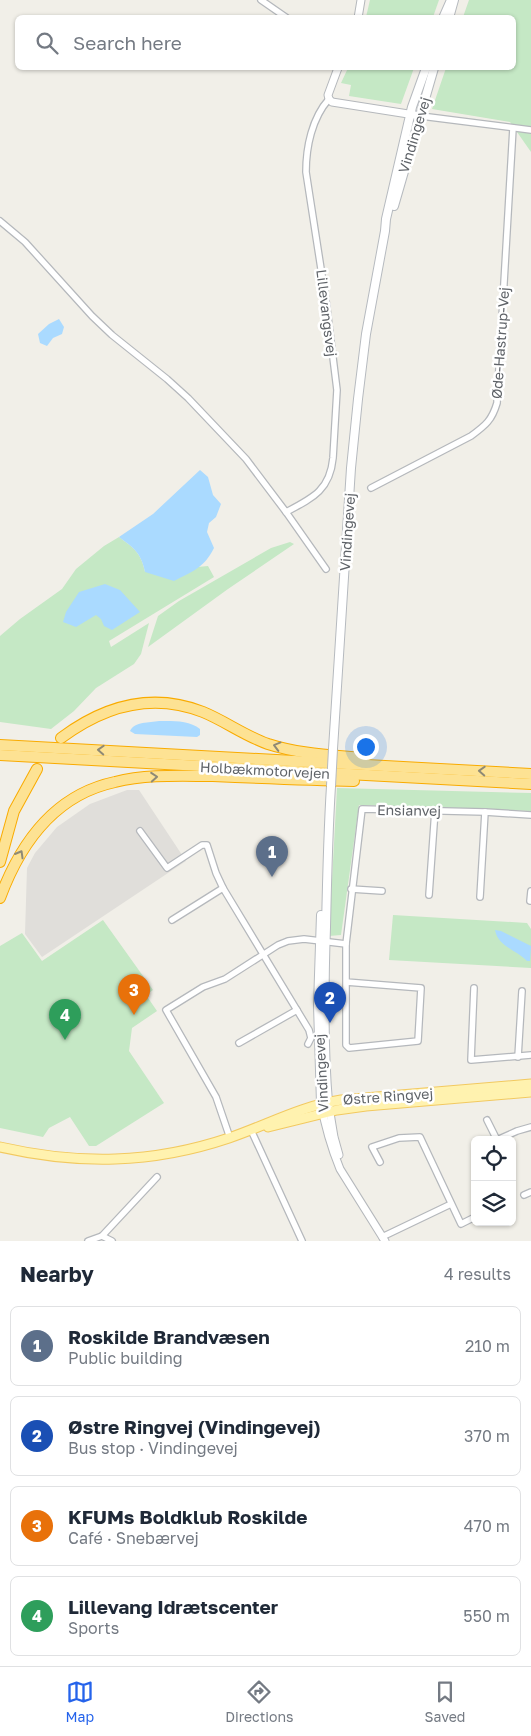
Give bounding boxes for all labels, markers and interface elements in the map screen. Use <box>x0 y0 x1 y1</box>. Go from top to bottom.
search box <box>15 15 516 70</box>
icon: search <box>33 29 61 57</box>
text: Search here <box>73 31 182 54</box>
street label: Vindingevej <box>394 95 434 175</box>
street label: Lillevangsvej <box>313 268 341 358</box>
street label: Øde-Hastrup-Vej <box>488 286 512 400</box>
street label: Vindingevej <box>336 492 358 572</box>
your location <box>353 734 379 760</box>
one-way arrow <box>272 741 281 752</box>
one-way arrow <box>97 745 105 756</box>
street label: Holbækmotorvejen <box>200 758 330 782</box>
one-way arrow <box>478 766 486 777</box>
one-way arrow <box>150 771 158 782</box>
street label: Ensianvej <box>377 801 441 819</box>
pin: 1 <box>256 836 288 877</box>
one-way arrow <box>13 850 23 859</box>
pin: 3 <box>118 974 150 1015</box>
pin: 2 <box>314 982 346 1023</box>
pin: 4 <box>49 999 81 1040</box>
street label: Vindingevej <box>310 1033 332 1113</box>
street label: Østre Ringvej <box>342 1084 434 1108</box>
map controls <box>471 1136 516 1226</box>
button: locate <box>471 1136 516 1181</box>
button: layers <box>471 1181 516 1226</box>
text: Nearby <box>20 1261 94 1287</box>
text: 4 results <box>444 1264 511 1284</box>
text: Roskilde Brandvæsen <box>68 1325 270 1348</box>
text: 1 <box>33 1336 41 1356</box>
text: 210 m <box>465 1336 510 1356</box>
text: Public building <box>68 1348 183 1368</box>
text: Østre Ringvej (Vindingevej) <box>68 1415 321 1438</box>
text: 2 <box>32 1426 42 1446</box>
text: 370 m <box>464 1426 510 1446</box>
text: Bus stop · Vindingevej <box>68 1438 238 1458</box>
text: KFUMs Boldklub Roskilde <box>68 1505 307 1528</box>
text: 3 <box>32 1516 42 1536</box>
text: 470 m <box>464 1516 510 1536</box>
text: Café · Snebærvej <box>68 1528 199 1548</box>
text: Lillevang Idrætscenter <box>68 1595 278 1618</box>
text: 4 <box>32 1606 42 1626</box>
text: 550 m <box>463 1606 510 1626</box>
text: Sports <box>68 1618 119 1638</box>
tab: Map <box>66 1678 94 1725</box>
tab: Directions <box>225 1678 294 1725</box>
tab: Saved <box>425 1678 465 1725</box>

